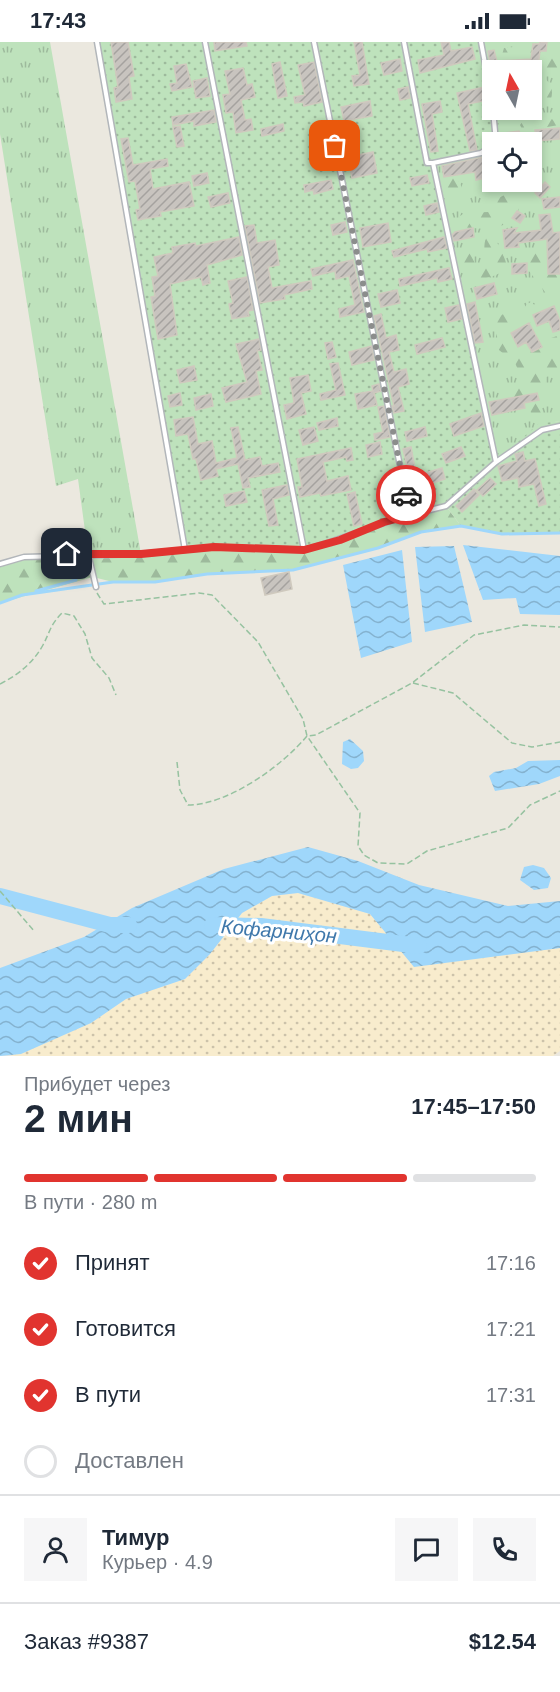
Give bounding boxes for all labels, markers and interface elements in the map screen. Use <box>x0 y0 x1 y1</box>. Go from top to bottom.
text: 17:43 <box>30 8 86 33</box>
north arrow <box>482 60 542 120</box>
map controls <box>482 60 542 192</box>
pin <box>309 120 360 171</box>
icon: bag <box>318 129 351 162</box>
button: locate <box>482 132 542 192</box>
courier <box>376 465 436 525</box>
icon: car <box>390 479 423 512</box>
pin <box>41 528 92 579</box>
icon: home <box>50 537 83 570</box>
water label: Кофарниҳон <box>220 915 338 947</box>
text: Прибудет через <box>24 1073 170 1095</box>
text: 17:45–17:50 <box>411 1094 536 1119</box>
text: 2 мин <box>24 1097 133 1140</box>
text: В пути · 280 m <box>24 1191 157 1213</box>
icon: check <box>24 1247 57 1280</box>
text: Принят <box>75 1250 149 1275</box>
text: 17:16 <box>486 1252 536 1274</box>
icon: check <box>24 1313 57 1346</box>
text: Готовится <box>75 1316 176 1341</box>
text: 17:21 <box>486 1318 536 1340</box>
icon: check <box>24 1379 57 1412</box>
text: В пути <box>75 1382 141 1407</box>
text: 17:31 <box>486 1384 536 1406</box>
text: Доставлен <box>75 1448 184 1473</box>
button: person <box>24 1518 87 1581</box>
button: chat <box>395 1518 458 1581</box>
button: phone <box>473 1518 536 1581</box>
text: Тимур <box>102 1525 170 1550</box>
text: Курьер · 4.9 <box>102 1551 213 1573</box>
text: Заказ #9387 <box>24 1629 149 1654</box>
text: $12.54 <box>469 1629 536 1654</box>

